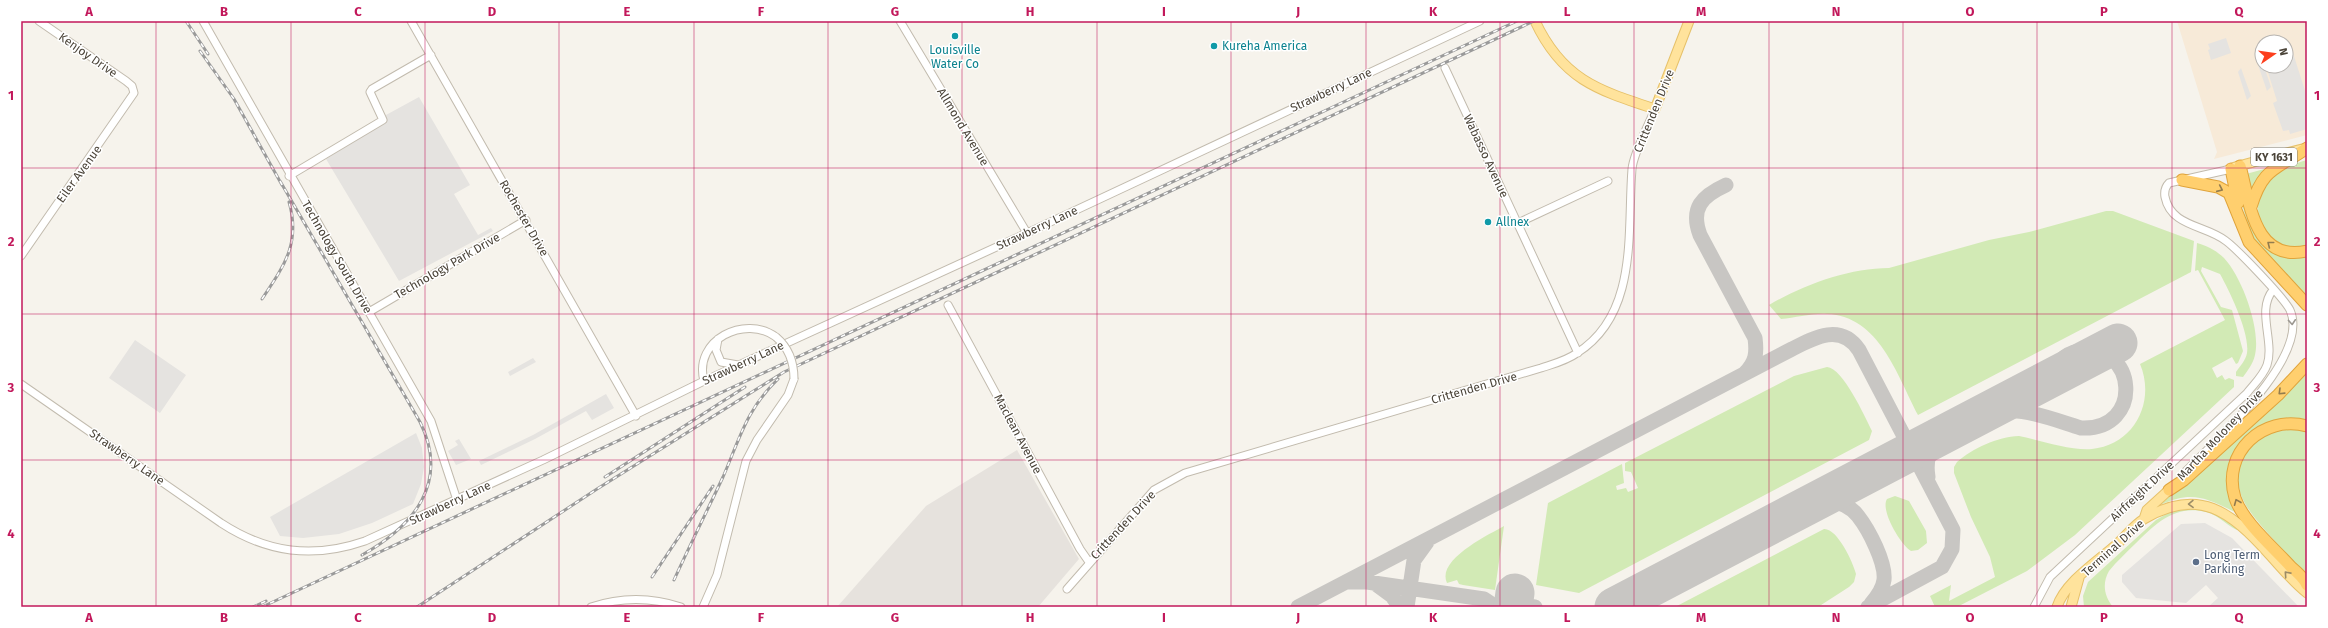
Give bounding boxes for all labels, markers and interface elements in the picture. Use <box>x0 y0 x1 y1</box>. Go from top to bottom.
text: A <box>84 4 93 19</box>
text: B <box>220 4 228 19</box>
text: C <box>354 4 362 19</box>
text: D <box>488 4 497 19</box>
text: E <box>624 4 631 19</box>
text: F <box>758 4 765 19</box>
text: G <box>891 4 899 19</box>
text: H <box>1026 4 1034 19</box>
text: I <box>1162 4 1166 19</box>
text: J <box>1295 4 1300 19</box>
text: K <box>1429 4 1438 19</box>
text: L <box>1564 4 1571 19</box>
text: M <box>1696 4 1706 19</box>
text: N <box>1832 4 1840 19</box>
text: O <box>1966 4 1975 19</box>
text: P <box>2100 4 2108 19</box>
text: Q <box>2235 4 2245 19</box>
street label: Kenjoy Drive <box>56 30 120 80</box>
marker: Louisville Water Co <box>950 31 960 41</box>
north arrow <box>2254 34 2294 74</box>
place label: Kureha America <box>1222 39 1307 53</box>
marker: Kureha America <box>1209 41 1219 51</box>
place label: Louisville Water Co <box>929 43 981 71</box>
text: N <box>2276 47 2290 57</box>
street label: Strawberry Lane <box>1288 65 1374 115</box>
street label: Crittenden Drive <box>1631 67 1677 155</box>
street label: Allmond Avenue <box>934 85 992 169</box>
text: 1 <box>8 88 14 103</box>
text: 1 <box>2314 88 2320 103</box>
street label: Wabasso Avenue <box>1461 112 1511 200</box>
street label: Eiler Avenue <box>54 143 104 205</box>
road number: KY 1631 <box>2251 148 2297 166</box>
street label: Rochester Drive <box>497 177 551 259</box>
one-way arrow <box>2216 184 2223 192</box>
street label: Technology South Drive <box>299 198 375 316</box>
street label: Strawberry Lane <box>994 203 1080 253</box>
place label: Allnex <box>1496 215 1529 229</box>
marker: Allnex <box>1483 217 1493 227</box>
street label: Technology Park Drive <box>392 230 502 302</box>
text: 2 <box>8 234 15 249</box>
text: 2 <box>2314 234 2321 249</box>
one-way arrow <box>2268 242 2275 249</box>
one-way arrow <box>2287 319 2296 325</box>
street label: Strawberry Lane <box>700 338 786 388</box>
street label: Crittenden Drive <box>1429 369 1519 407</box>
text: 3 <box>7 380 15 395</box>
text: 3 <box>2313 380 2321 395</box>
street label: Martha Moloney Drive <box>2174 387 2266 483</box>
one-way arrow <box>2278 388 2286 395</box>
street label: Maclean Avenue <box>991 392 1045 476</box>
street label: Strawberry Lane <box>87 426 167 488</box>
street label: Airfreight Drive <box>2107 458 2177 524</box>
street label: Strawberry Lane <box>407 478 493 528</box>
street label: Crittenden Drive <box>1088 488 1158 562</box>
one-way arrow <box>2234 499 2242 506</box>
one-way arrow <box>2188 500 2194 508</box>
street label: Terminal Drive <box>2079 516 2147 580</box>
text: 4 <box>7 526 15 541</box>
text: 4 <box>2313 526 2321 541</box>
place label: Long Term Parking <box>2204 548 2260 576</box>
marker: Long Term Parking <box>2191 557 2201 567</box>
one-way arrow <box>2285 571 2292 578</box>
text: A <box>84 610 93 625</box>
text: B <box>220 610 228 625</box>
text: C <box>354 610 362 625</box>
text: D <box>488 610 497 625</box>
text: E <box>624 610 631 625</box>
text: F <box>758 610 765 625</box>
text: G <box>891 610 899 625</box>
text: H <box>1026 610 1034 625</box>
text: I <box>1162 610 1166 625</box>
text: J <box>1295 610 1300 625</box>
text: K <box>1429 610 1438 625</box>
text: L <box>1564 610 1571 625</box>
text: M <box>1696 610 1706 625</box>
text: N <box>1832 610 1840 625</box>
text: O <box>1966 610 1975 625</box>
text: P <box>2100 610 2108 625</box>
text: Q <box>2235 610 2245 625</box>

